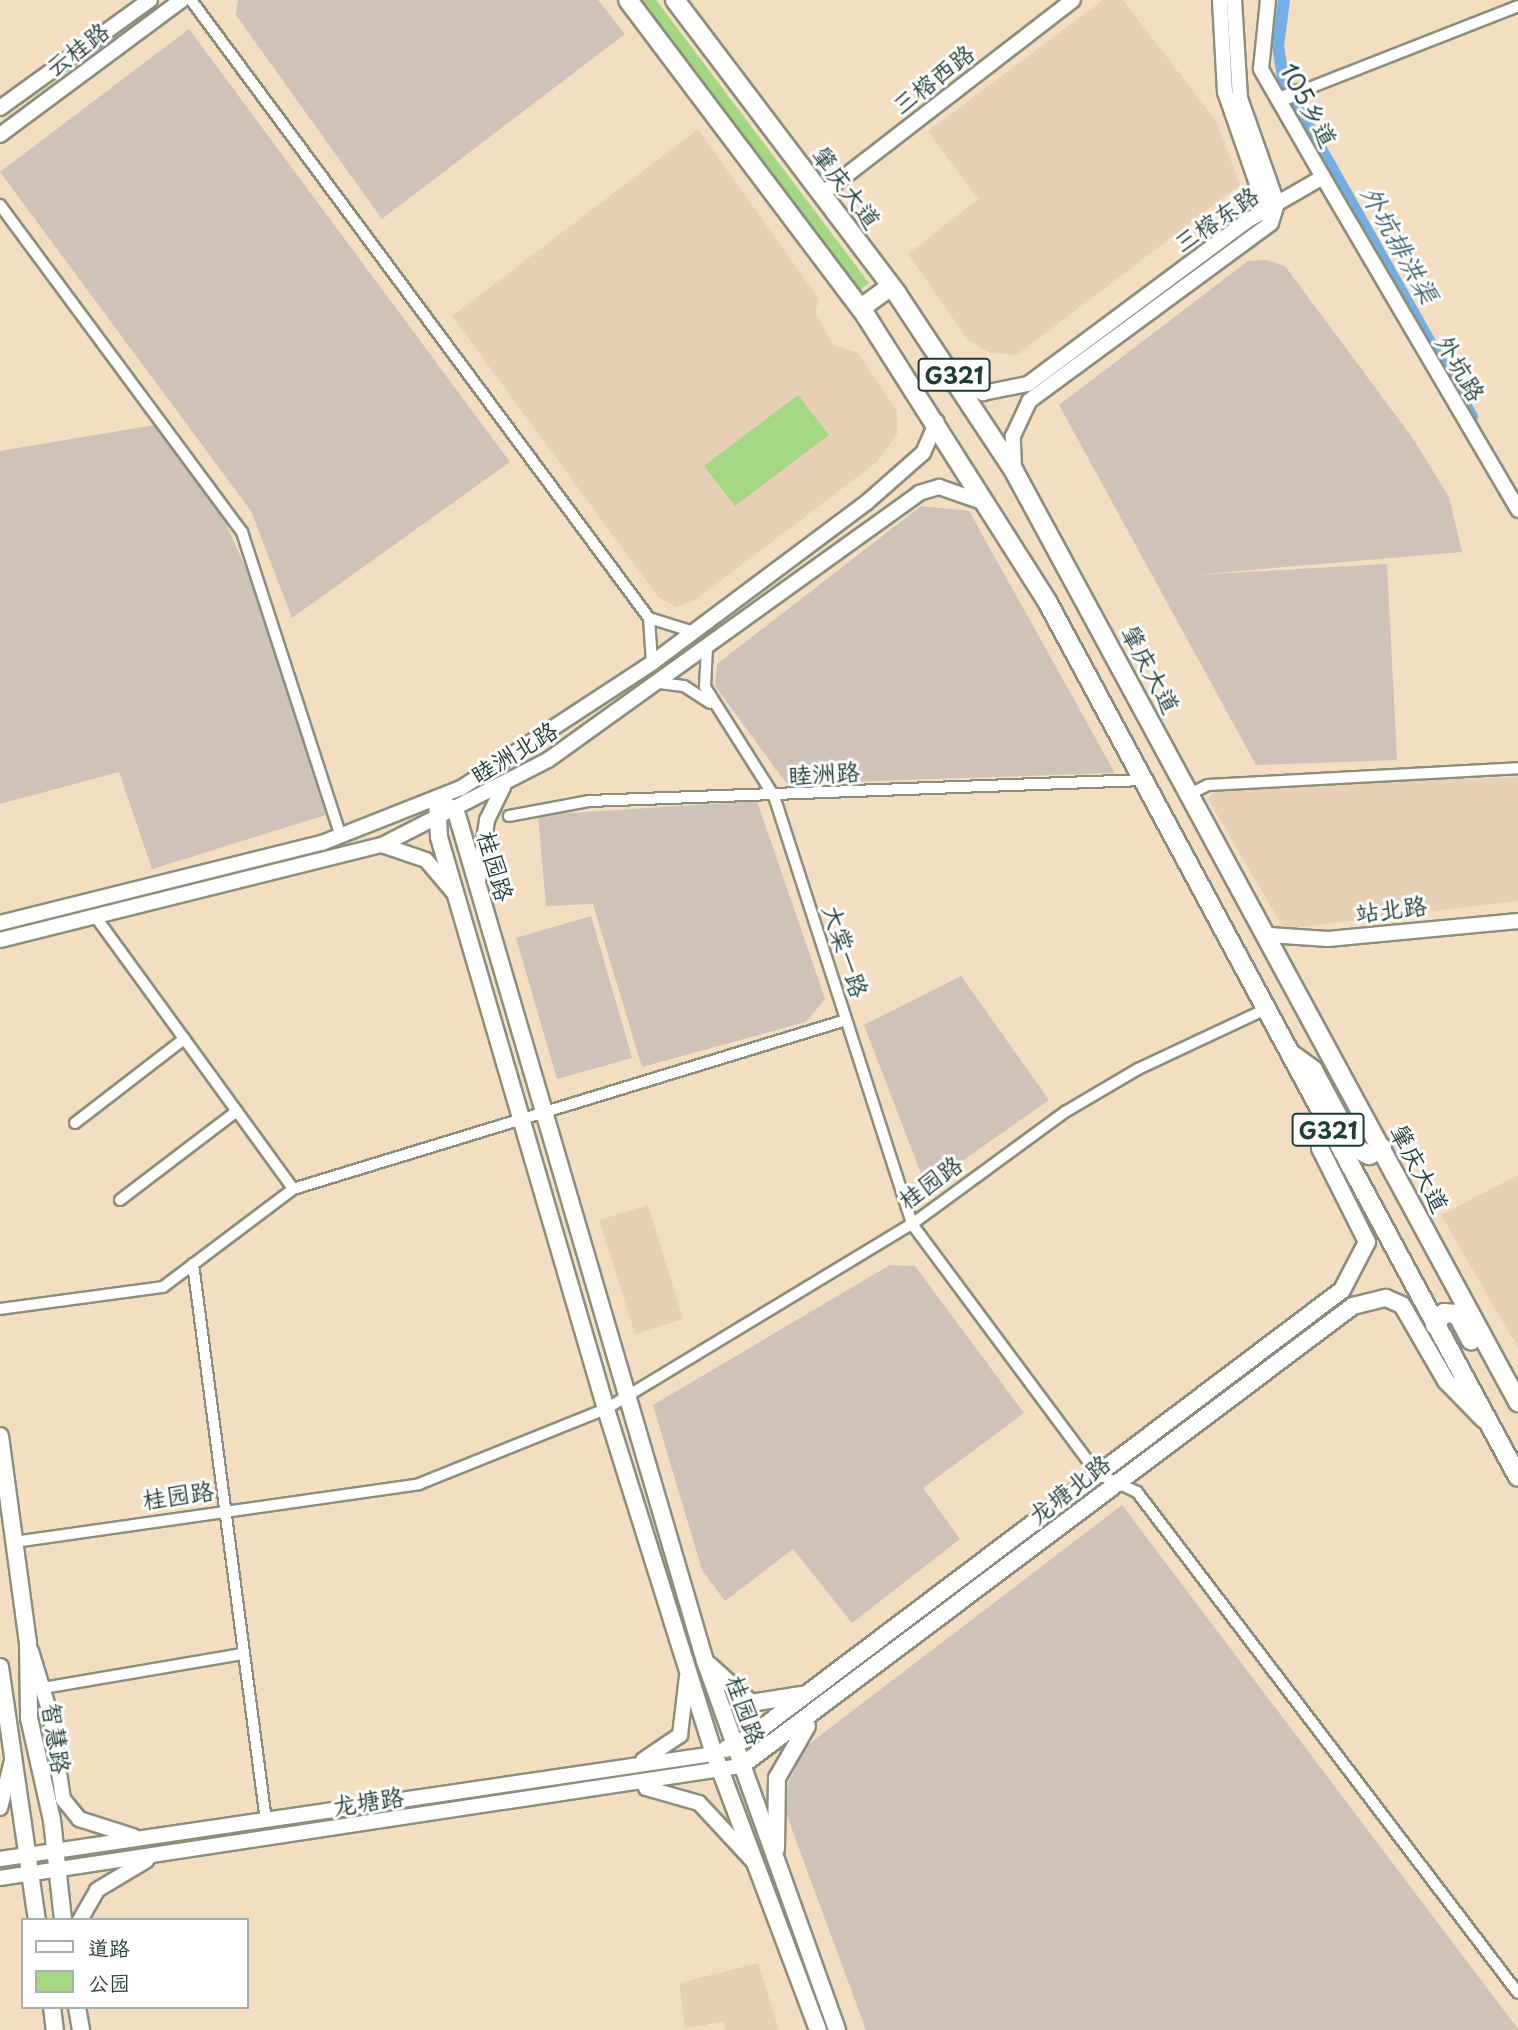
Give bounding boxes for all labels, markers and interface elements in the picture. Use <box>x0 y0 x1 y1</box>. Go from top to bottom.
street label: 云桂路 <box>40 16 114 82</box>
street label: 三榕西路 <box>886 38 980 120</box>
street label: 105乡道 <box>1274 58 1344 152</box>
street label: 肇庆大道 <box>807 140 887 234</box>
street label: 三榕东路 <box>1168 180 1264 258</box>
water label: 外坑排洪渠 <box>1355 180 1445 308</box>
street label: 外坑路 <box>1431 330 1491 406</box>
road number: G321 <box>917 356 991 394</box>
street label: 肇庆大道 <box>1116 620 1186 718</box>
street label: 睦洲北路 <box>465 715 563 789</box>
street label: 睦洲路 <box>787 757 861 789</box>
street label: 桂园路 <box>472 827 520 905</box>
street label: 站北路 <box>1354 890 1428 928</box>
street label: 大棠一路 <box>817 901 875 1001</box>
road number: G321 <box>1291 1110 1365 1149</box>
street label: 肇庆大道 <box>1385 1119 1455 1217</box>
street label: 桂园路 <box>892 1149 968 1215</box>
street label: 龙塘北路 <box>1022 1448 1116 1530</box>
street label: 桂园路 <box>140 1476 216 1514</box>
street label: 桂园路 <box>721 1671 771 1749</box>
street label: 智慧路 <box>38 1700 76 1776</box>
street label: 龙塘路 <box>330 1782 406 1820</box>
legend <box>21 1918 248 2009</box>
text: 道路 <box>88 1931 130 1963</box>
text: 公园 <box>88 1966 130 1998</box>

